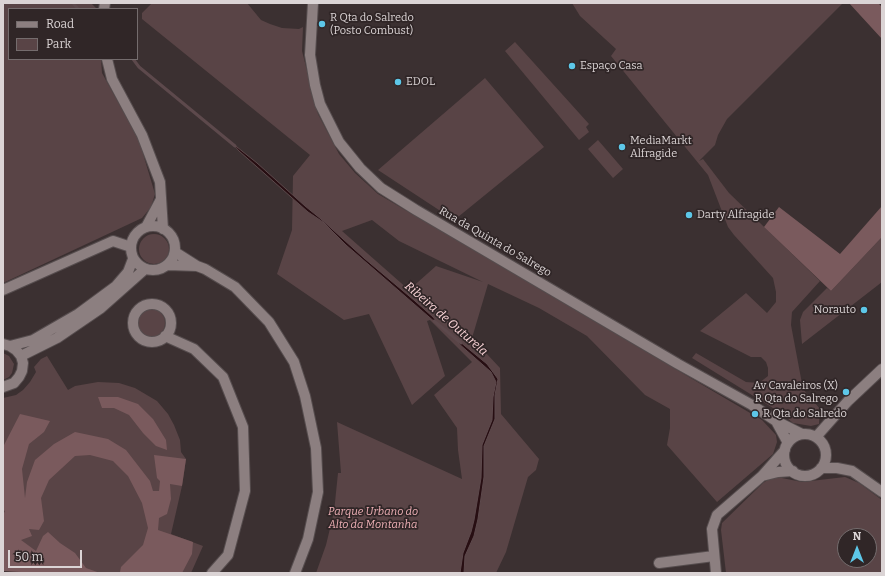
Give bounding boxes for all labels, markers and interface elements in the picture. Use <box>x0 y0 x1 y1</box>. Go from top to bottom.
legend <box>8 8 138 60</box>
place label: R Qta do Salredo (Posto Combust) <box>330 11 414 37</box>
text: Road <box>46 17 74 31</box>
marker: R Qta do Salredo (Posto Combust) <box>317 19 327 29</box>
text: Park <box>46 37 71 51</box>
place label: Espaço Casa <box>580 59 643 73</box>
marker: Espaço Casa <box>567 61 577 71</box>
place label: EDOL <box>406 75 435 89</box>
marker: EDOL <box>393 77 403 87</box>
place label: MediaMarkt Alfragide <box>630 134 692 160</box>
marker: MediaMarkt Alfragide <box>617 142 627 152</box>
street label: Rua da Quinta do Salrego <box>436 204 554 280</box>
place label: Darty Alfragide <box>697 208 775 222</box>
marker: Darty Alfragide <box>684 210 694 220</box>
water label: Ribeira de Outurela <box>402 279 490 359</box>
place label: Norauto <box>814 303 856 317</box>
marker: Norauto <box>859 305 869 315</box>
place label: Av Cavaleiros (X) R Qta do Salrego <box>753 379 838 405</box>
marker: Av Cavaleiros (X) R Qta do Salrego <box>841 387 851 397</box>
place label: R Qta do Salredo <box>763 407 847 421</box>
marker: R Qta do Salredo <box>750 409 760 419</box>
park label: Parque Urbano do Alto da Montanha <box>328 505 418 531</box>
north arrow <box>837 528 877 568</box>
text: N <box>853 530 861 543</box>
scale bar <box>10 542 84 568</box>
text: 50 m <box>15 550 43 564</box>

